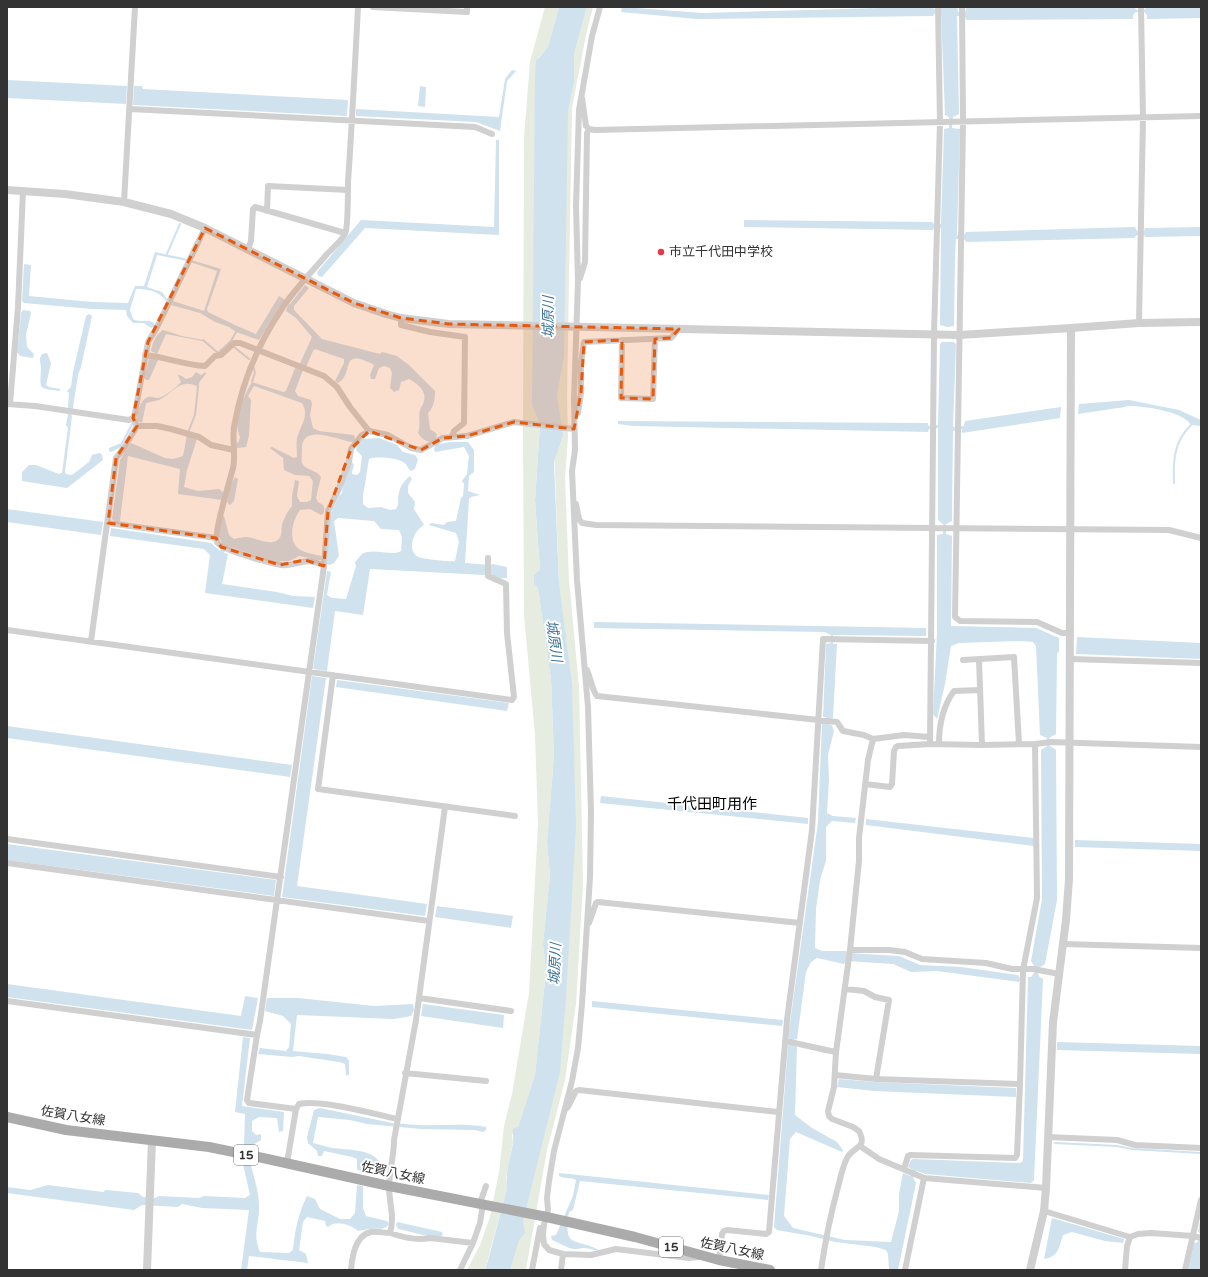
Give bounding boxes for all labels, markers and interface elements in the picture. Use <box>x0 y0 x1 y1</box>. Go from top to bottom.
place label: 市立千代田中学校 <box>669 244 773 260</box>
marker: 市立千代田中学校 <box>656 247 666 257</box>
water label: 城原川 <box>540 294 557 338</box>
water label: 城原川 <box>543 619 566 665</box>
district label: 千代田町用作 <box>667 795 757 813</box>
water label: 城原川 <box>545 941 565 985</box>
street label: 佐賀八女線 <box>40 1103 106 1129</box>
road number: 15 <box>234 1145 258 1165</box>
street label: 佐賀八女線 <box>360 1158 426 1188</box>
street label: 佐賀八女線 <box>699 1234 765 1264</box>
road number: 15 <box>659 1237 683 1257</box>

